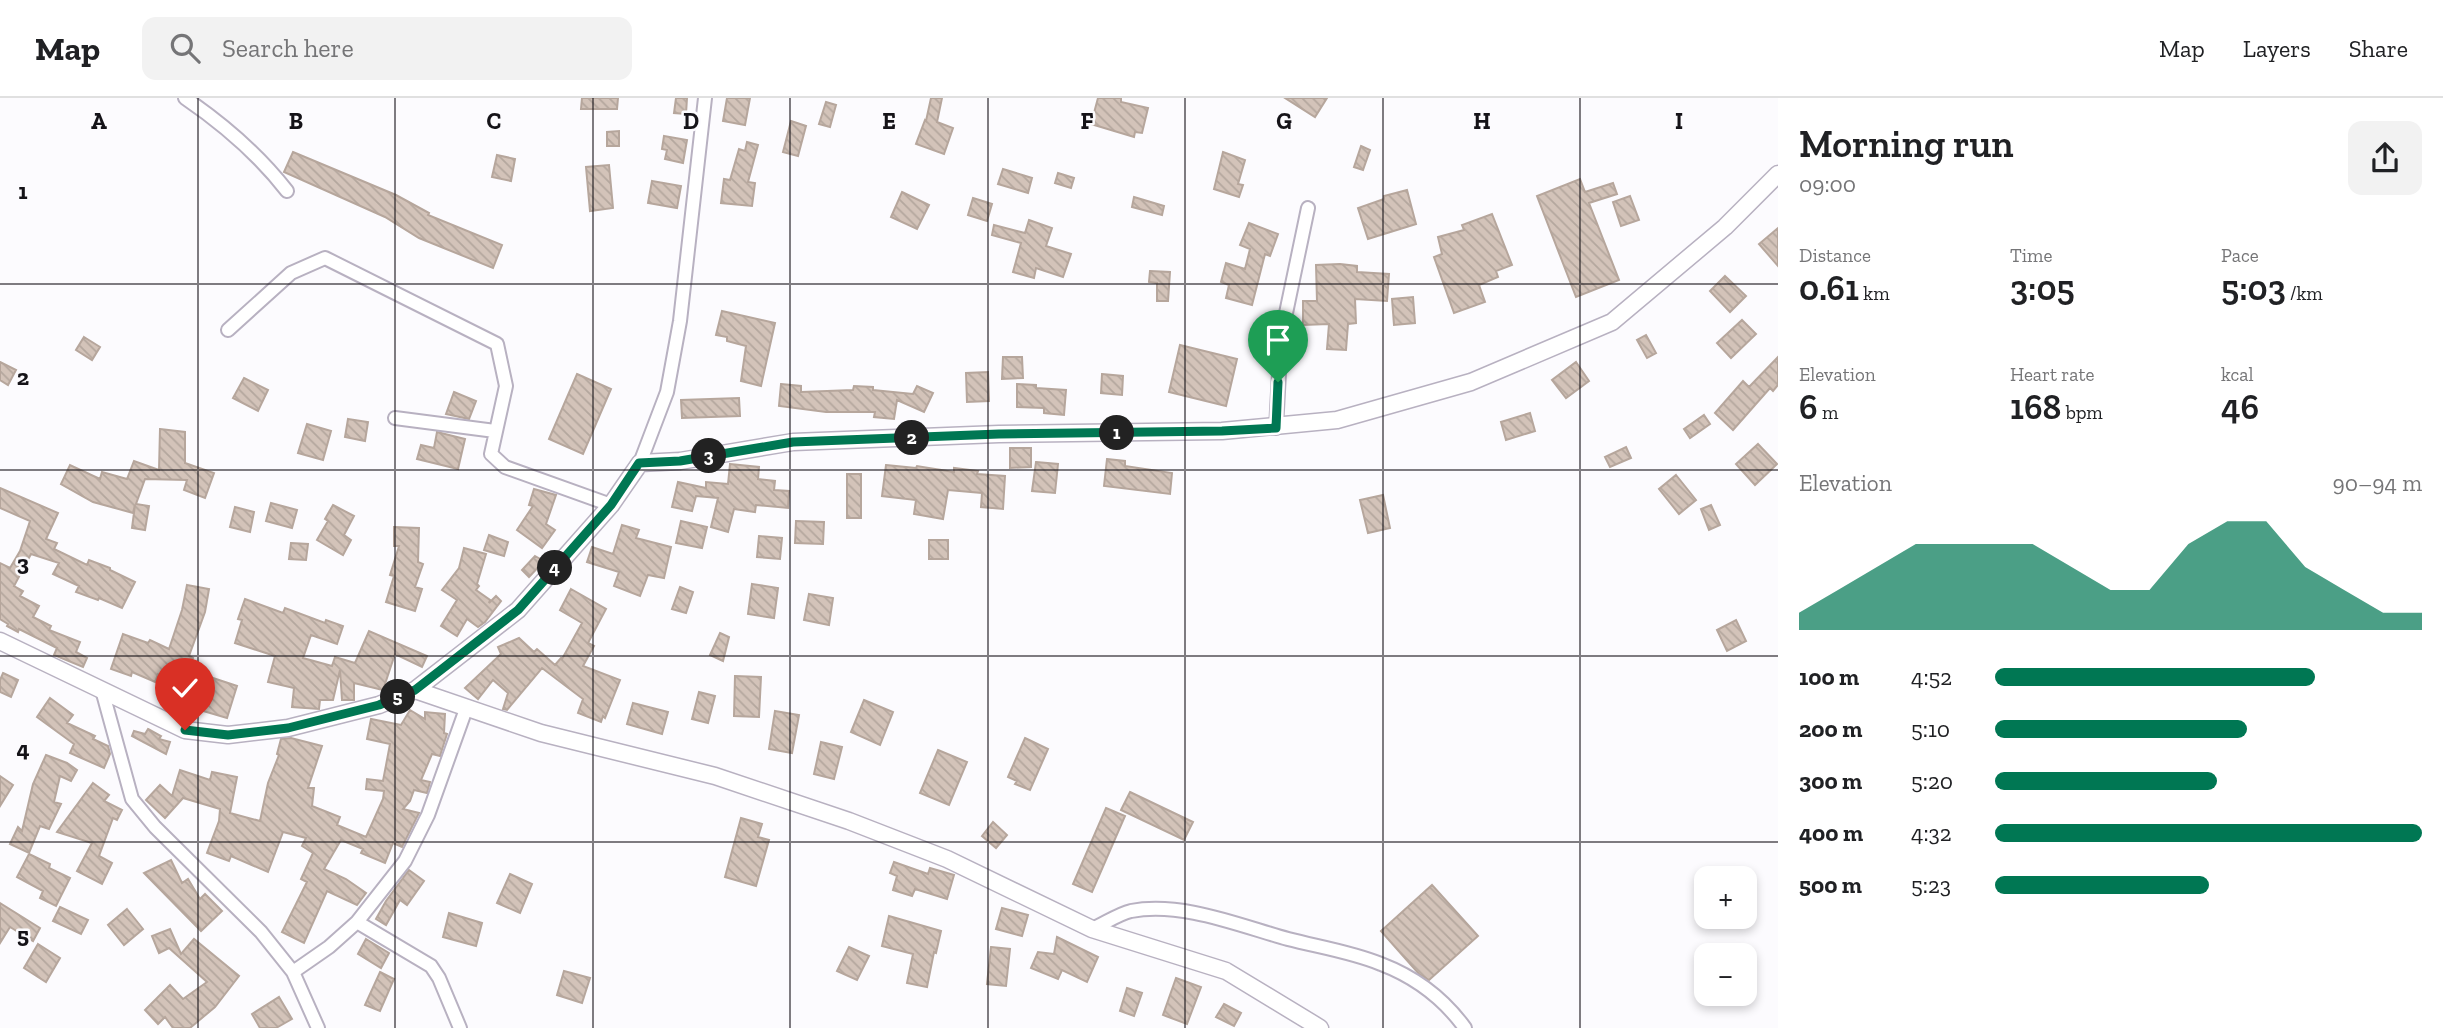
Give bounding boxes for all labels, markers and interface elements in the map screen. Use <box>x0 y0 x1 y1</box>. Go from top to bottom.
search box <box>142 17 632 80</box>
text: Map <box>35 29 100 68</box>
icon: search <box>166 29 204 67</box>
text: Search here <box>222 32 354 64</box>
text: Map <box>2159 34 2205 63</box>
text: Layers <box>2243 34 2311 63</box>
text: Share <box>2349 34 2408 63</box>
text: A <box>91 107 107 135</box>
text: B <box>289 107 303 135</box>
text: C <box>487 107 501 135</box>
text: D <box>683 107 699 135</box>
text: E <box>882 107 896 135</box>
text: F <box>1080 107 1094 135</box>
text: G <box>1276 107 1292 135</box>
text: H <box>1473 107 1491 135</box>
text: I <box>1675 107 1683 135</box>
text: Morning run <box>1799 121 2014 167</box>
button: share <box>2348 121 2422 195</box>
text: 09:00 <box>1799 170 1856 198</box>
text: 1 <box>18 177 28 205</box>
text: Distance <box>1799 244 1871 267</box>
text: Time <box>2010 244 2052 267</box>
text: Pace <box>2221 244 2259 267</box>
text: 0.61 <box>1799 267 1859 309</box>
text: 3:05 <box>2010 267 2075 309</box>
text: 5:03 <box>2221 267 2286 309</box>
text: km <box>1859 282 1890 305</box>
text: /km <box>2286 282 2323 305</box>
pin <box>1248 310 1308 382</box>
icon: arrive <box>1259 321 1297 359</box>
text: 2 <box>17 363 29 391</box>
text: Elevation <box>1799 363 1876 386</box>
text: Heart rate <box>2010 363 2095 386</box>
text: kcal <box>2221 363 2254 386</box>
text: 6 <box>1799 386 1818 428</box>
text: 168 <box>2010 386 2061 428</box>
text: 46 <box>2221 386 2259 428</box>
text: m <box>1818 401 1838 424</box>
text: bpm <box>2061 401 2103 424</box>
pin: 1 <box>1100 416 1134 450</box>
pin: 2 <box>894 420 930 456</box>
text: 1 <box>1113 421 1120 444</box>
text: 2 <box>906 426 917 449</box>
pin: 3 <box>692 438 726 474</box>
text: 3 <box>703 444 714 467</box>
text: Elevation <box>1799 469 1892 497</box>
text: 90–94 m <box>2333 469 2422 497</box>
text: 3 <box>17 549 29 577</box>
pin: 4 <box>538 550 572 586</box>
text: 4 <box>549 556 560 579</box>
pin <box>155 658 215 730</box>
text: 100 m <box>1799 663 1859 691</box>
text: 4:52 <box>1911 663 1952 691</box>
icon: check <box>166 669 204 707</box>
pin: 5 <box>380 680 416 714</box>
text: 5 <box>393 685 402 708</box>
text: 200 m <box>1799 715 1862 743</box>
text: 5:10 <box>1911 715 1950 743</box>
text: 4 <box>16 735 30 763</box>
text: 300 m <box>1799 767 1862 795</box>
text: 5:20 <box>1911 767 1953 795</box>
text: 400 m <box>1799 819 1863 847</box>
text: 4:32 <box>1911 819 1952 847</box>
map controls <box>1694 866 1757 1006</box>
button: + <box>1694 866 1757 929</box>
text: 500 m <box>1799 871 1862 899</box>
text: 5:23 <box>1911 871 1951 899</box>
text: 5 <box>17 921 29 949</box>
button: − <box>1694 943 1757 1006</box>

